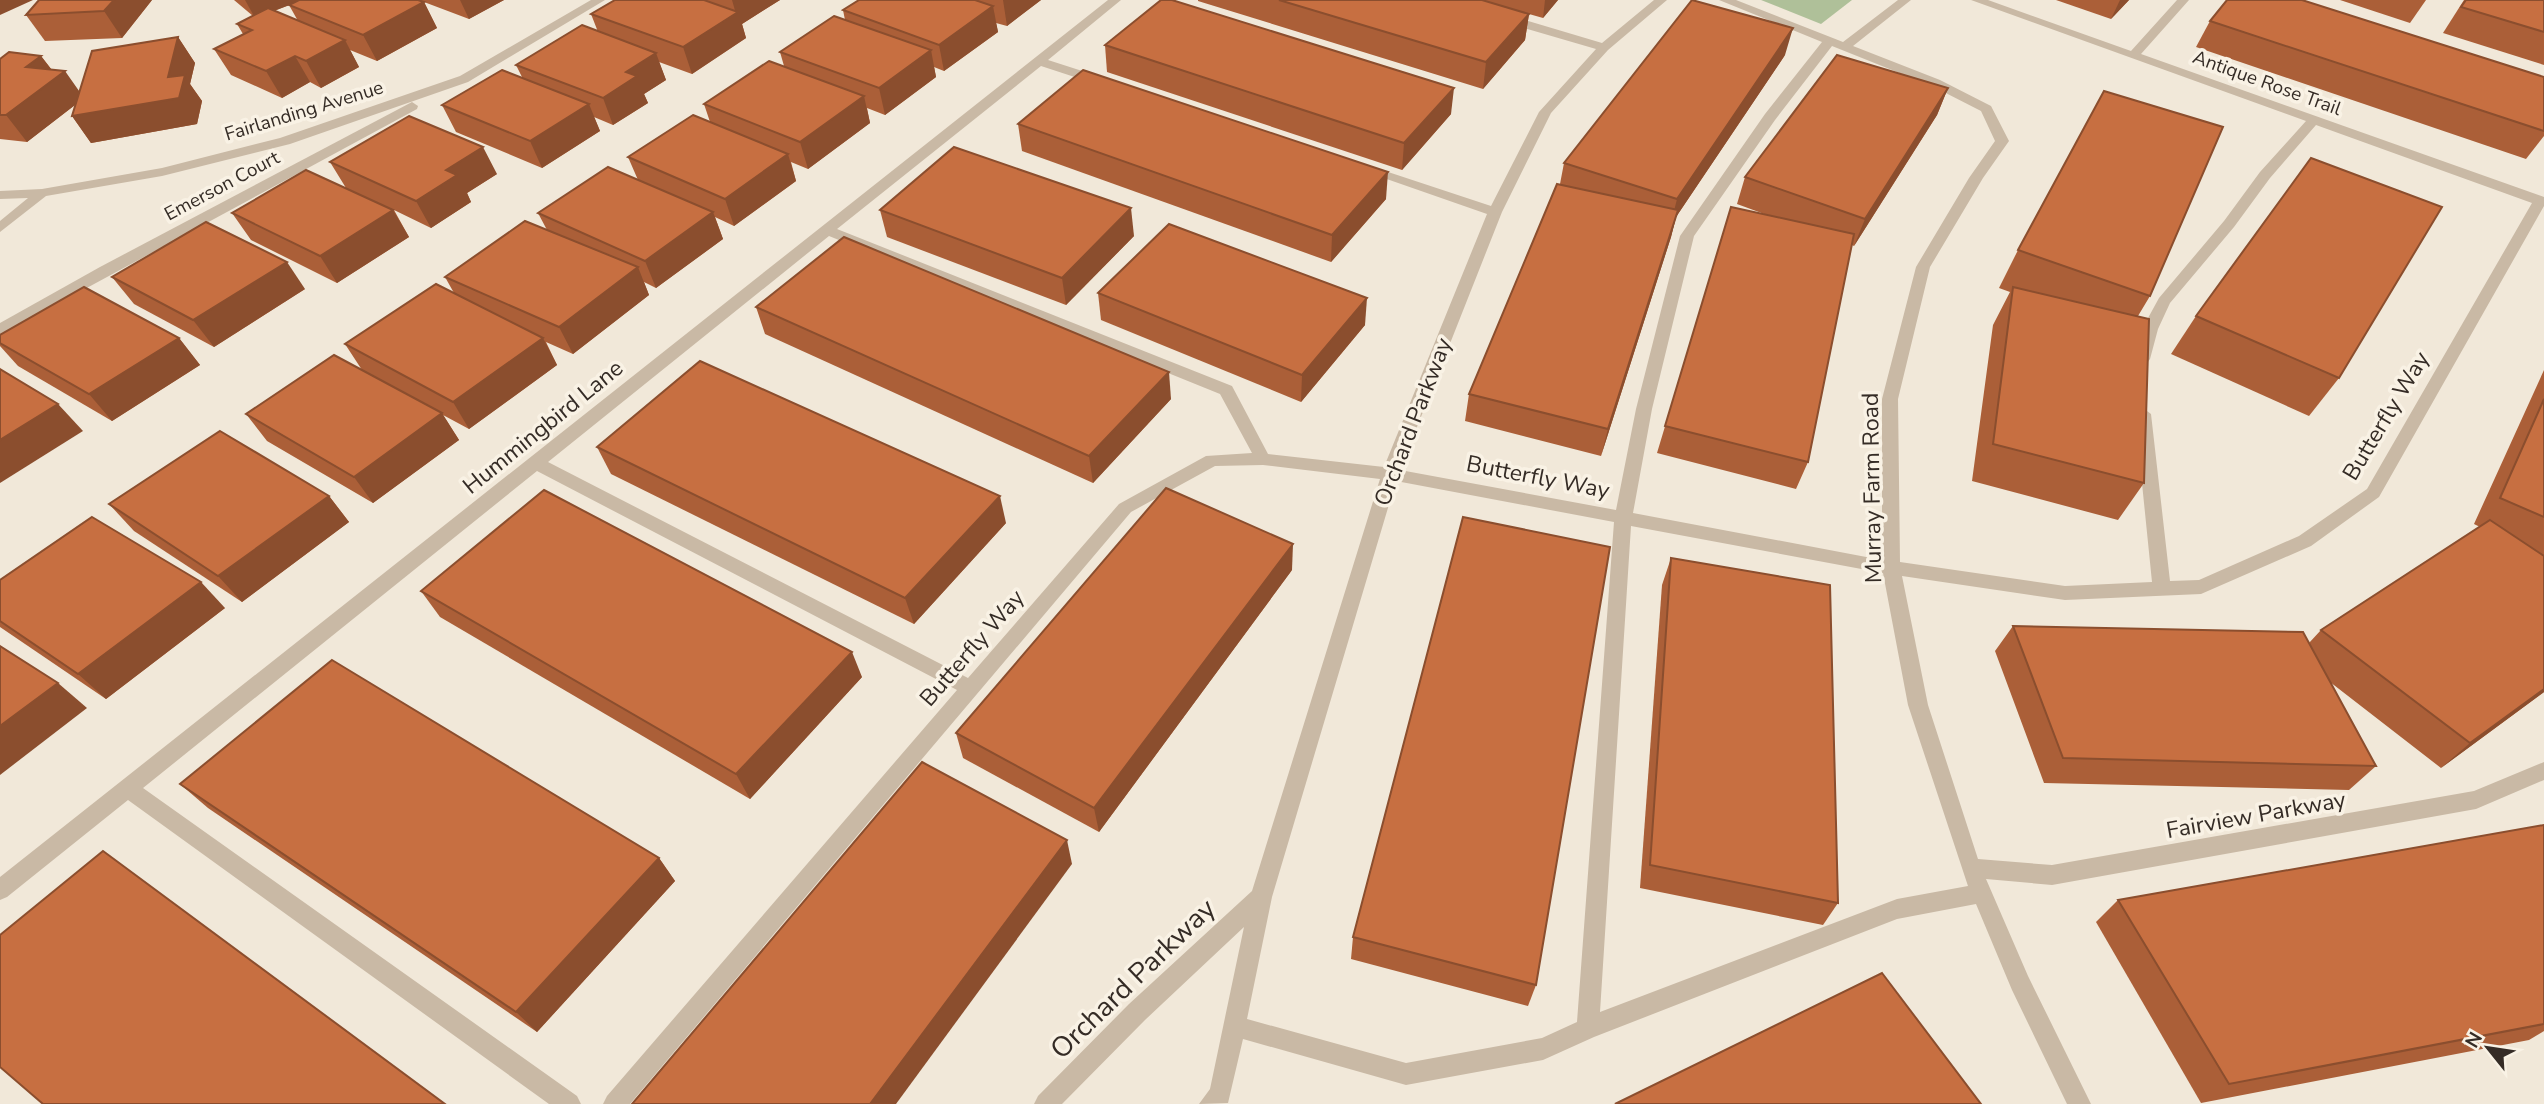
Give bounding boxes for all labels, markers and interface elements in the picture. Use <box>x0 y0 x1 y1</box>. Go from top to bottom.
street label: Antique Rose Trail <box>2189 44 2345 122</box>
street label: Fairlanding Avenue <box>221 74 387 148</box>
street label: Emerson Court <box>160 145 284 227</box>
street label: Orchard Parkway <box>1367 333 1459 510</box>
street label: Butterfly Way <box>2335 346 2437 486</box>
street label: Hummingbird Lane <box>456 353 630 501</box>
street label: Murray Farm Road <box>1855 393 1889 583</box>
street label: Butterfly Way <box>1464 448 1612 506</box>
street label: Butterfly Way <box>913 583 1031 713</box>
street label: Fairview Parkway <box>2164 784 2348 846</box>
street label: Orchard Parkway <box>1042 890 1224 1068</box>
north arrow <box>2453 1013 2523 1083</box>
text: N <box>2459 1027 2489 1053</box>

